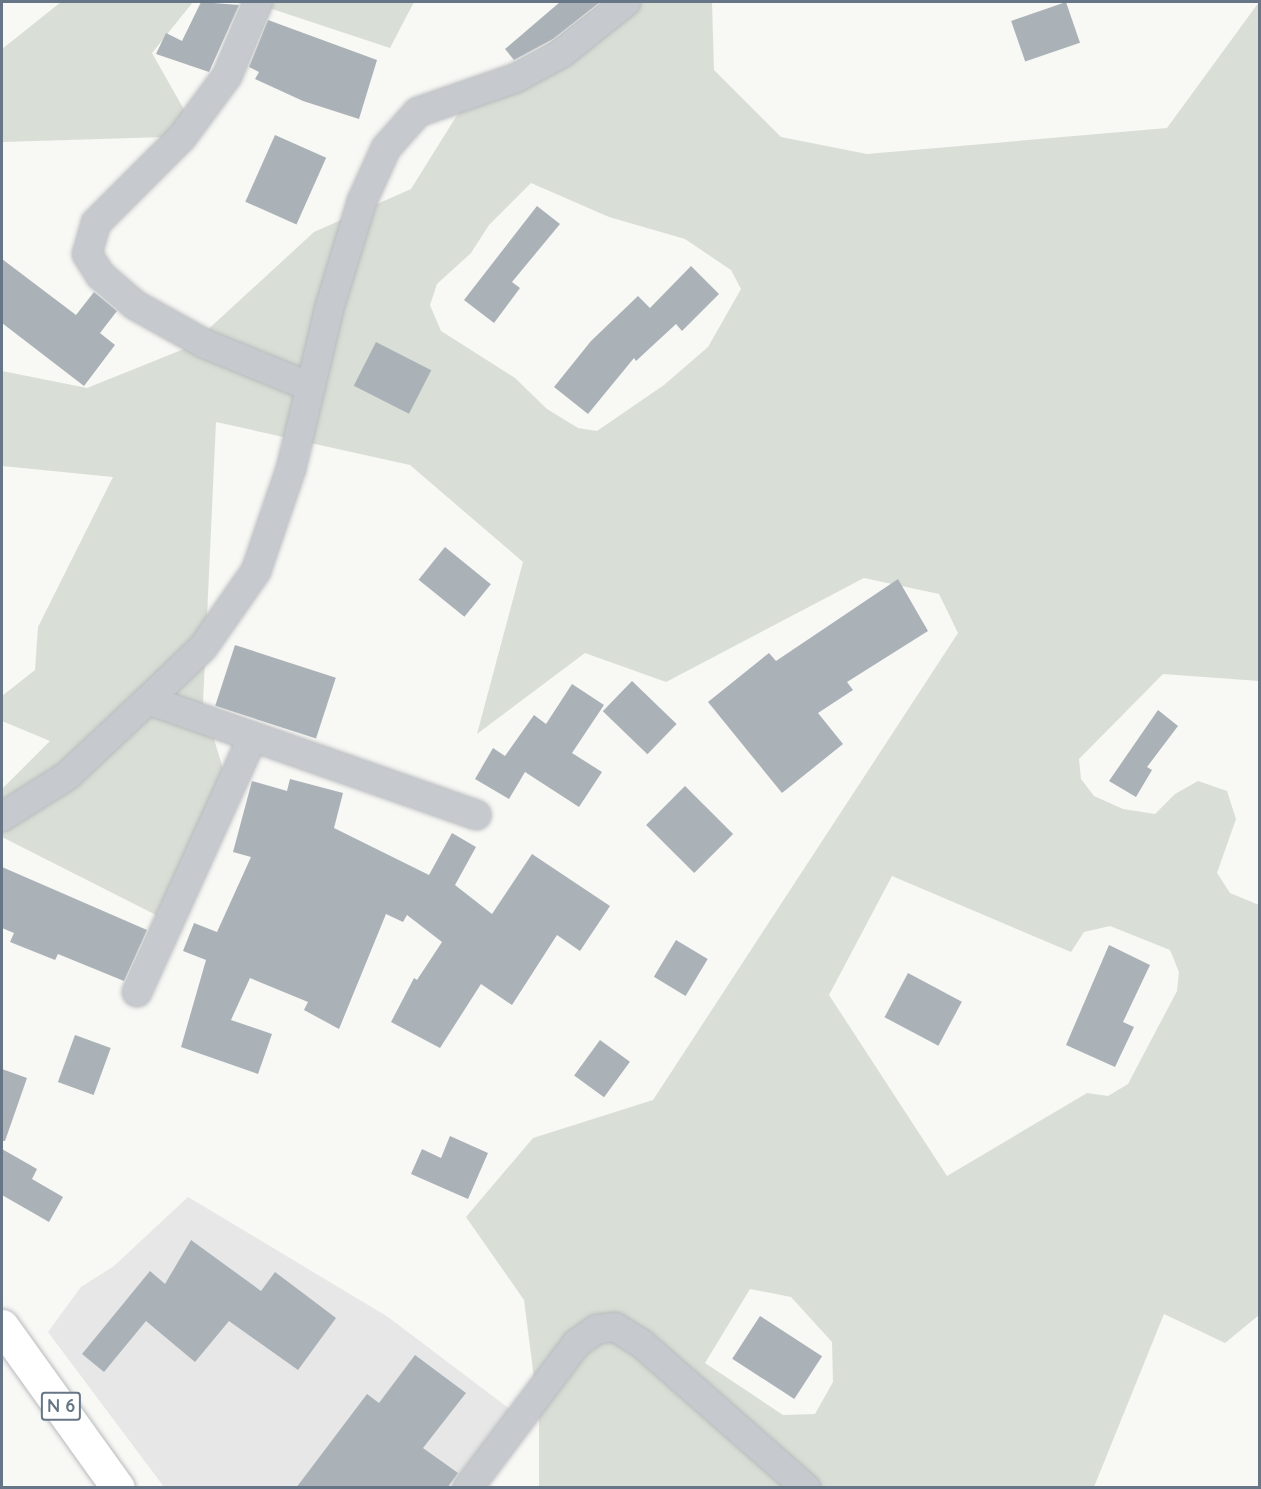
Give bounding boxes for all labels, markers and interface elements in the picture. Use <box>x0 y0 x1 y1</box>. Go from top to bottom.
road number: N 6 <box>40 1391 82 1421</box>

